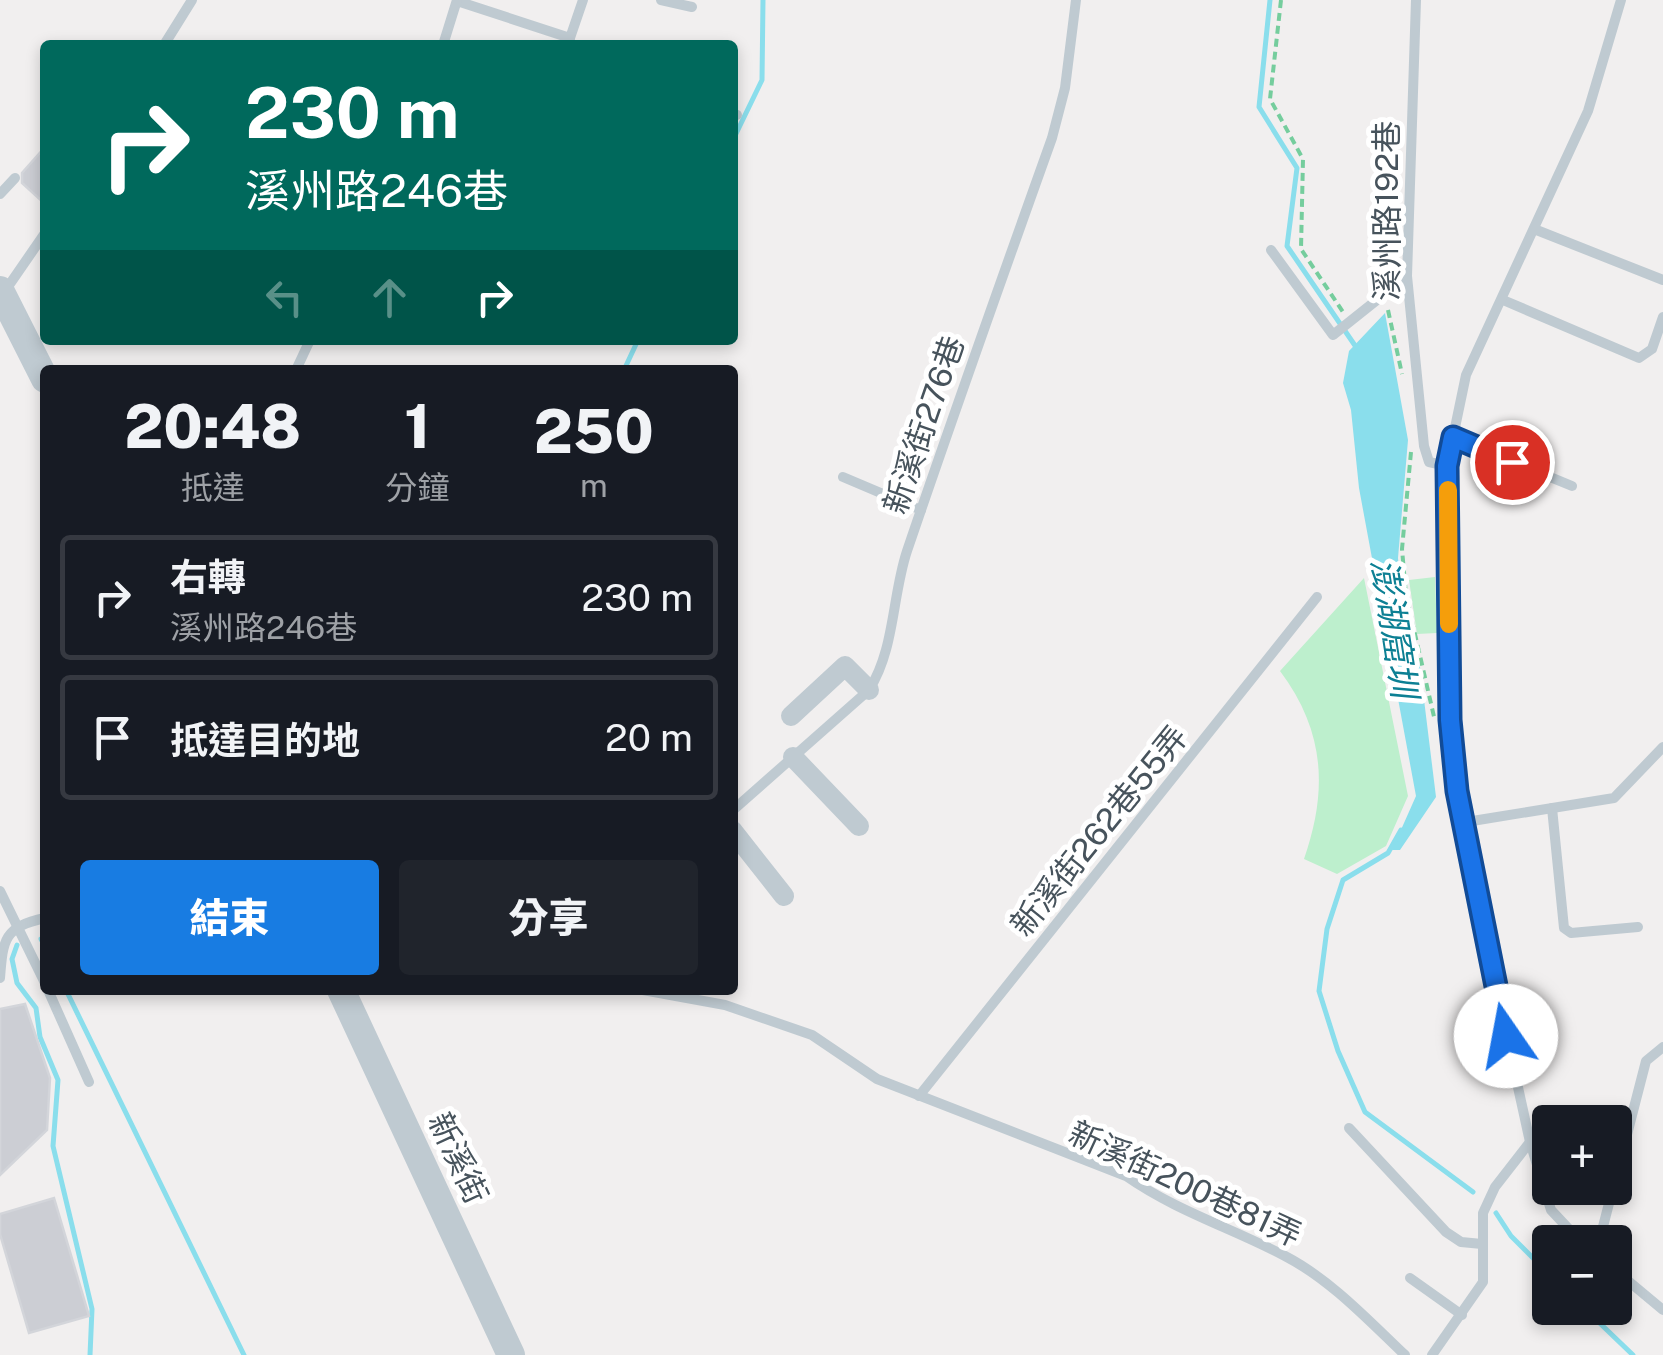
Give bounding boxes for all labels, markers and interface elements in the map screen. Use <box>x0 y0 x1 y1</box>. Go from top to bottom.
text: 230 m <box>245 71 459 154</box>
icon: right <box>80 80 210 210</box>
street label: 溪州路192巷 <box>1368 121 1405 301</box>
text: 溪州路246巷 <box>245 164 508 217</box>
icon: left <box>257 270 312 325</box>
icon: ahead <box>362 270 417 325</box>
icon: right <box>467 270 522 325</box>
street label: 新溪街276巷 <box>876 331 971 519</box>
text: 20:48 <box>124 391 301 462</box>
text: 1 <box>404 391 431 462</box>
text: 250 <box>534 396 654 467</box>
pin <box>1470 420 1555 505</box>
icon: arrive <box>1485 435 1540 490</box>
text: m <box>580 467 608 504</box>
text: 抵達 <box>181 469 245 506</box>
text: 分鐘 <box>385 469 449 506</box>
text: 右轉 <box>170 555 246 600</box>
water label: 澎湖窟圳 <box>1363 556 1426 705</box>
icon: right <box>85 570 140 625</box>
text: 230 m <box>581 575 693 620</box>
text: 溪州路246巷 <box>170 609 357 646</box>
icon: arrive <box>85 710 140 765</box>
text: 20 m <box>605 715 693 760</box>
text: 抵達目的地 <box>170 718 360 763</box>
street label: 新溪街262巷55弄 <box>1003 718 1195 943</box>
button: 結束 <box>80 860 379 975</box>
button: 分享 <box>399 860 698 975</box>
position arrow <box>1454 984 1558 1088</box>
map controls <box>1532 1105 1632 1325</box>
button: + <box>1532 1105 1632 1205</box>
street label: 新溪街 <box>421 1106 496 1209</box>
street label: 新溪街200巷81弄 <box>1063 1114 1307 1254</box>
button: − <box>1532 1225 1632 1325</box>

